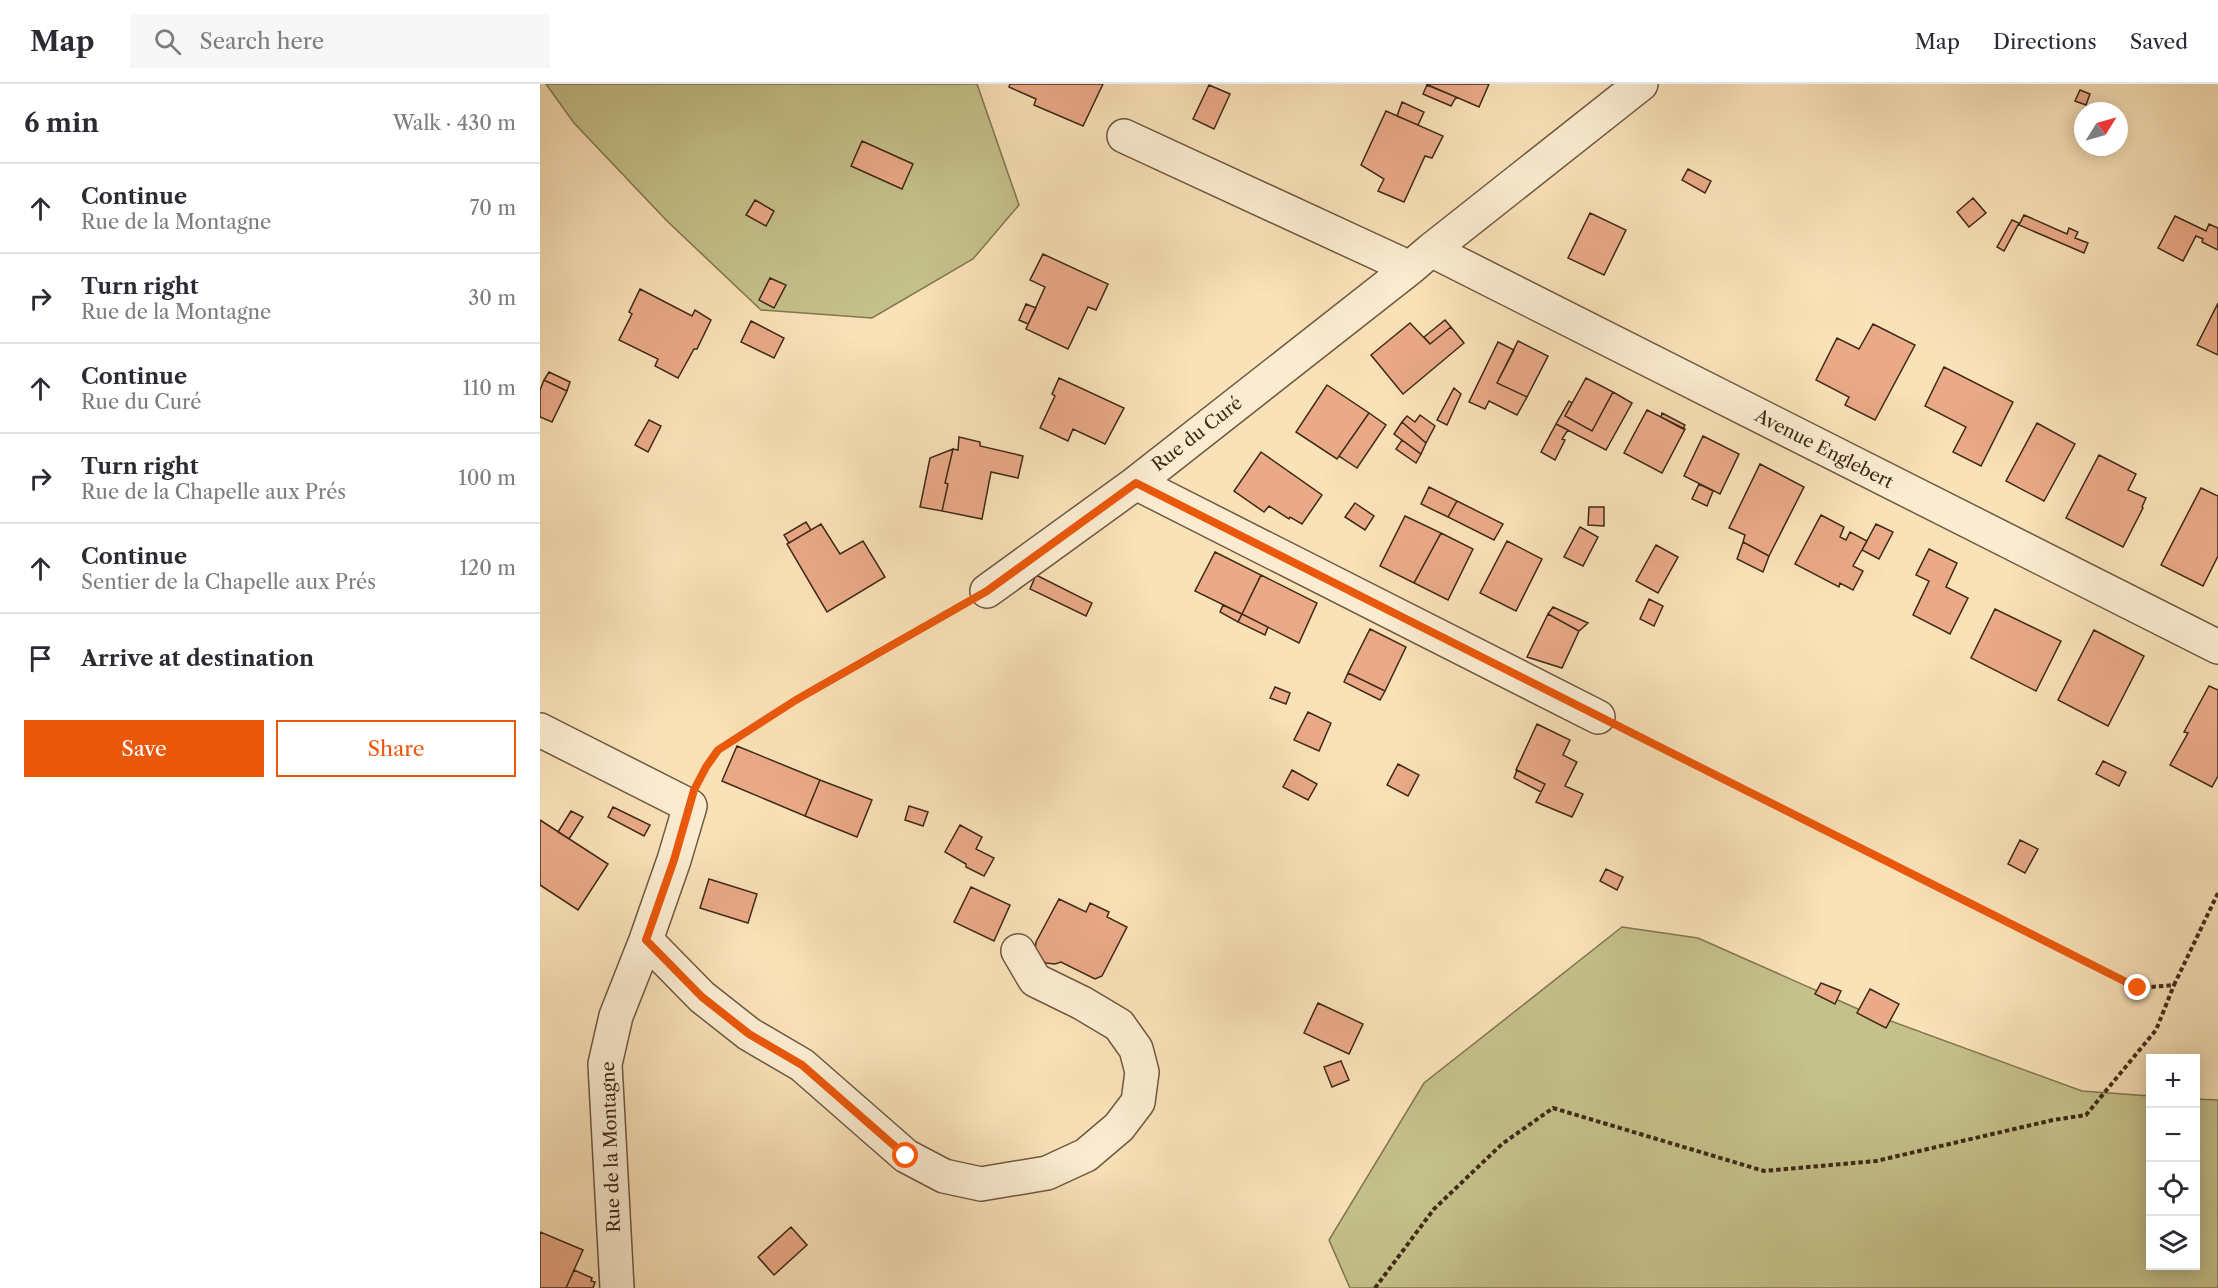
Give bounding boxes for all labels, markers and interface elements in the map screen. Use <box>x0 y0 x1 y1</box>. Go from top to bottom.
search box <box>130 14 550 68</box>
text: Map <box>30 24 94 58</box>
icon: search <box>151 25 184 58</box>
text: Search here <box>199 28 324 55</box>
text: Map <box>1915 29 1960 54</box>
text: Directions <box>1993 29 2097 54</box>
text: Saved <box>2130 29 2188 54</box>
north arrow <box>2074 102 2128 156</box>
text: 6 min <box>24 107 99 139</box>
text: Walk · 430 m <box>393 111 516 135</box>
text: Continue <box>81 183 187 210</box>
icon: ahead <box>24 192 57 225</box>
text: 70 m <box>470 196 516 220</box>
text: Rue de la Montagne <box>81 210 271 234</box>
text: Turn right <box>81 273 199 300</box>
icon: right <box>24 282 57 315</box>
text: 30 m <box>468 286 516 310</box>
text: Rue de la Montagne <box>81 300 271 324</box>
text: Continue <box>81 363 187 390</box>
icon: ahead <box>24 372 57 405</box>
text: 110 m <box>463 376 516 400</box>
text: Rue du Curé <box>81 390 201 414</box>
street label: Rue du Curé <box>1148 392 1246 476</box>
street label: Avenue Englebert <box>1750 404 1897 494</box>
text: Turn right <box>81 453 199 480</box>
icon: right <box>24 462 57 495</box>
text: 100 m <box>458 466 516 490</box>
text: Rue de la Chapelle aux Prés <box>81 480 346 504</box>
text: Continue <box>81 543 187 570</box>
icon: ahead <box>24 552 57 585</box>
text: 120 m <box>459 556 516 580</box>
text: Sentier de la Chapelle aux Prés <box>81 570 376 594</box>
icon: arrive <box>24 642 57 675</box>
text: Arrive at destination <box>81 645 314 672</box>
button: Save <box>24 720 264 777</box>
button: Share <box>276 720 516 777</box>
route end <box>2124 974 2150 1000</box>
map controls <box>2146 1054 2200 1270</box>
button: + <box>2146 1054 2200 1108</box>
street label: Rue de la Montagne <box>597 1061 625 1233</box>
button: − <box>2146 1108 2200 1162</box>
route start <box>892 1142 918 1168</box>
button: locate <box>2146 1162 2200 1216</box>
button: layers <box>2146 1216 2200 1270</box>

